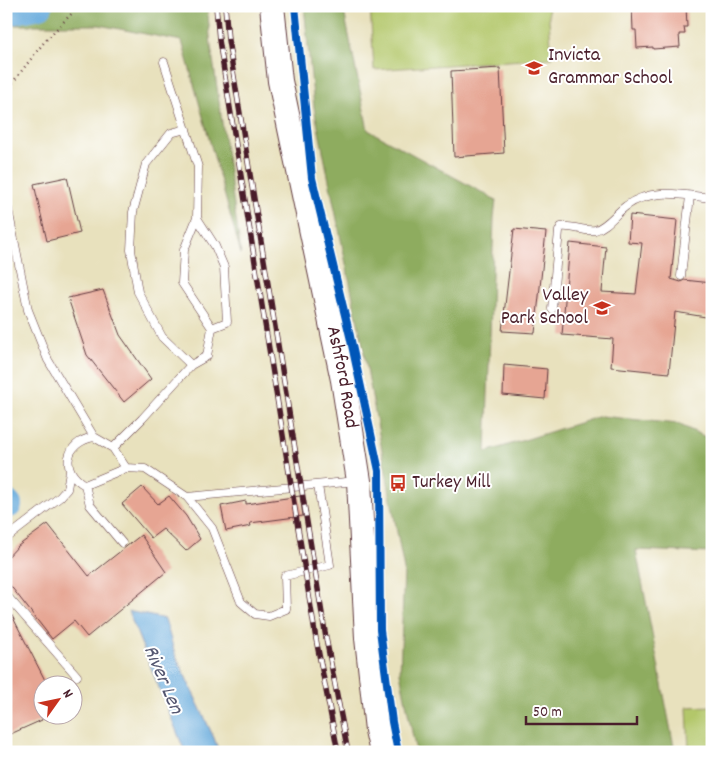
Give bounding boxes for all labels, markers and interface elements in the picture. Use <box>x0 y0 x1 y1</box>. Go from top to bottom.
place label: Invicta Grammar School <box>548 42 673 93</box>
school or university icon: Invicta Grammar School <box>524 58 544 78</box>
place label: Valley Park School <box>501 282 589 333</box>
school or university icon: Valley Park School <box>592 298 612 318</box>
street label: Ashford Road <box>318 324 364 430</box>
place label: Turkey Mill <box>412 469 491 497</box>
bus stop icon: Turkey Mill <box>388 473 408 493</box>
water label: River Len <box>134 641 190 720</box>
north arrow <box>32 676 82 726</box>
text: N <box>57 686 78 702</box>
scale bar <box>526 693 637 725</box>
text: 50 m <box>533 702 562 724</box>

